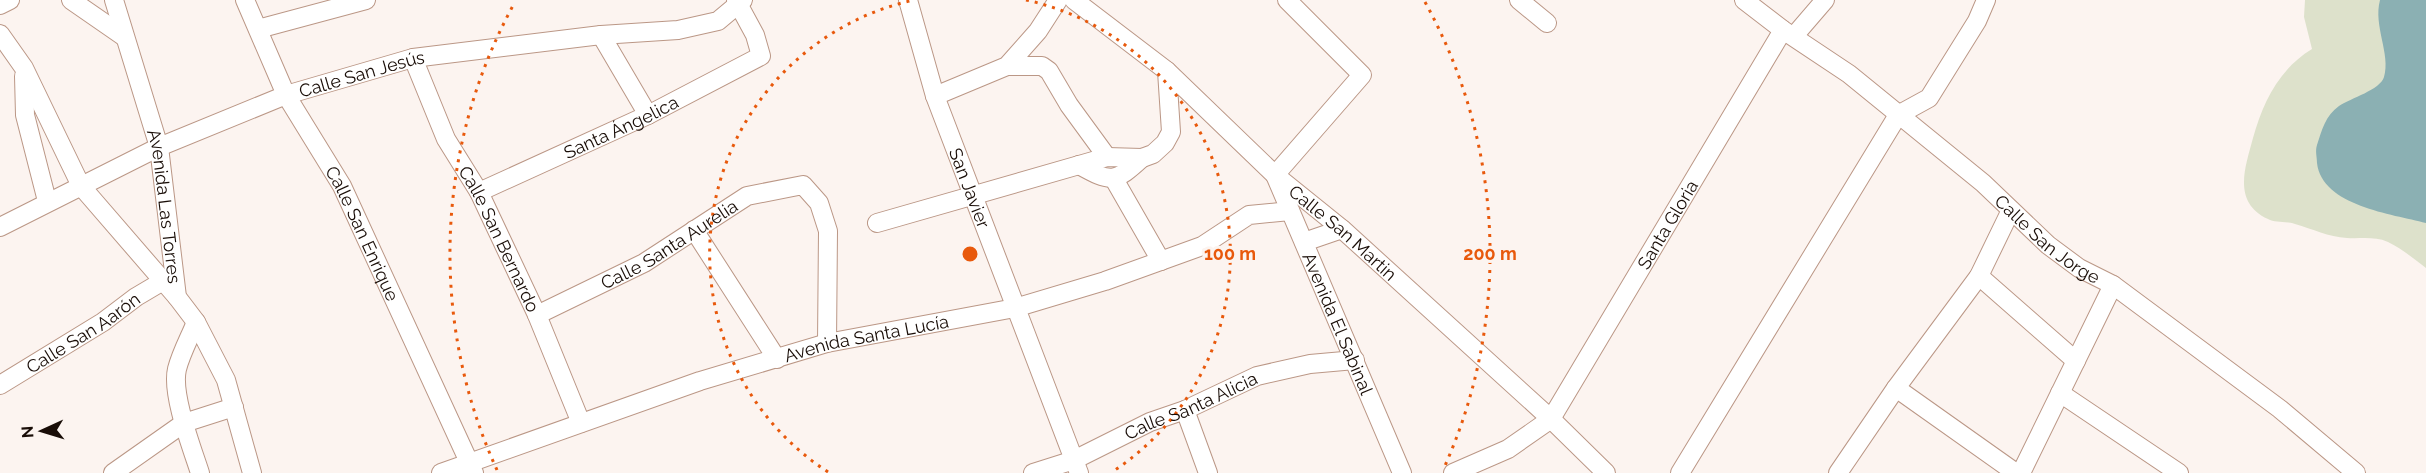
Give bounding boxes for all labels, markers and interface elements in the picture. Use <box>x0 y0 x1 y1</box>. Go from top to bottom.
street label: Calle San Jesús <box>296 46 426 101</box>
street label: Santa Ángelica <box>560 91 681 163</box>
street label: Avenida Las Torres <box>143 126 186 285</box>
street label: San Javier <box>945 145 995 231</box>
street label: Calle San Enrique <box>322 162 404 305</box>
street label: Calle San Bernardo <box>455 162 545 315</box>
street label: Santa Gloria <box>1632 176 1702 273</box>
street label: Calle San Martin <box>1285 180 1401 284</box>
street label: Calle San Jorge <box>1991 190 2104 287</box>
street label: Calle Santa Aurelia <box>597 195 741 293</box>
text: 100 m <box>1204 243 1256 264</box>
text: 200 m <box>1463 243 1517 264</box>
centre of rings <box>960 244 980 264</box>
street label: Avenida El Sabinal <box>1299 249 1378 398</box>
street label: Calle San Aarón <box>22 288 144 377</box>
street label: Avenida Santa Lucía <box>781 310 950 366</box>
street label: Calle Santa Alicia <box>1121 367 1260 444</box>
north arrow <box>12 401 72 461</box>
text: N <box>18 425 37 439</box>

